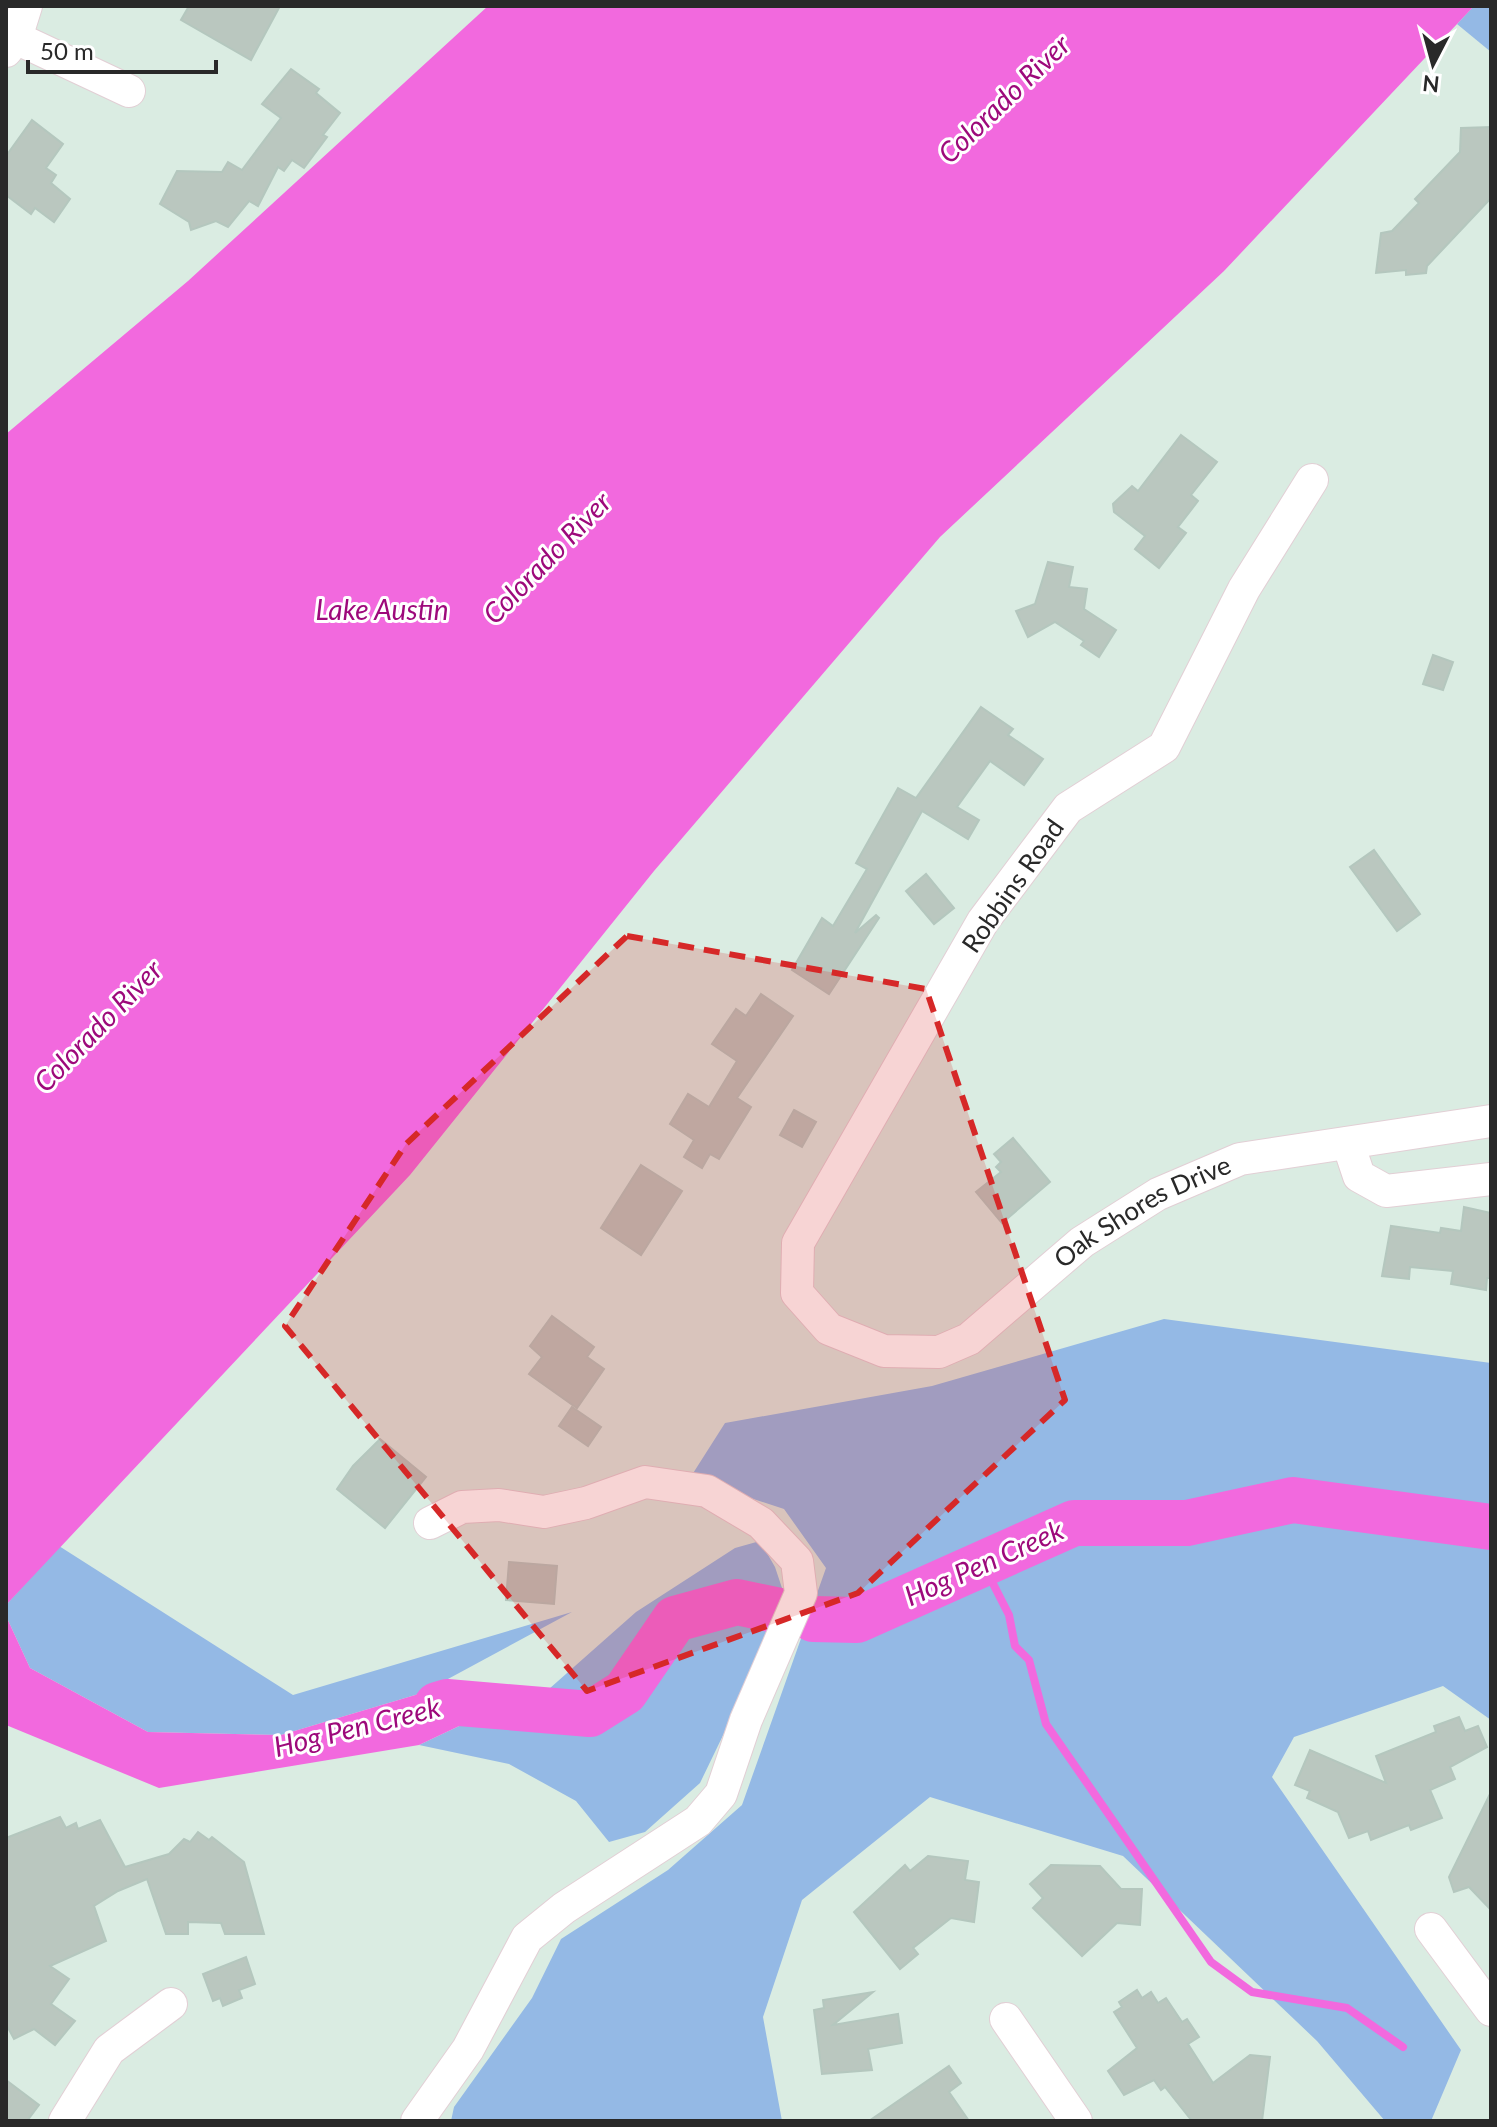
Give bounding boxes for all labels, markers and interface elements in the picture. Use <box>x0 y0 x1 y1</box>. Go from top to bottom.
scale bar <box>28 24 216 74</box>
north arrow <box>1393 24 1473 104</box>
water label: Colorado River <box>930 27 1077 170</box>
text: 50 m <box>40 36 94 65</box>
text: N <box>1421 70 1441 99</box>
water label: Colorado River <box>475 484 618 630</box>
water label: Lake Austin <box>316 592 449 626</box>
street label: Robbins Road <box>954 813 1070 958</box>
water label: Colorado River <box>26 952 169 1098</box>
street label: Oak Shores Drive <box>1047 1148 1235 1274</box>
water label: Hog Pen Creek <box>899 1512 1069 1612</box>
water label: Hog Pen Creek <box>270 1689 444 1763</box>

